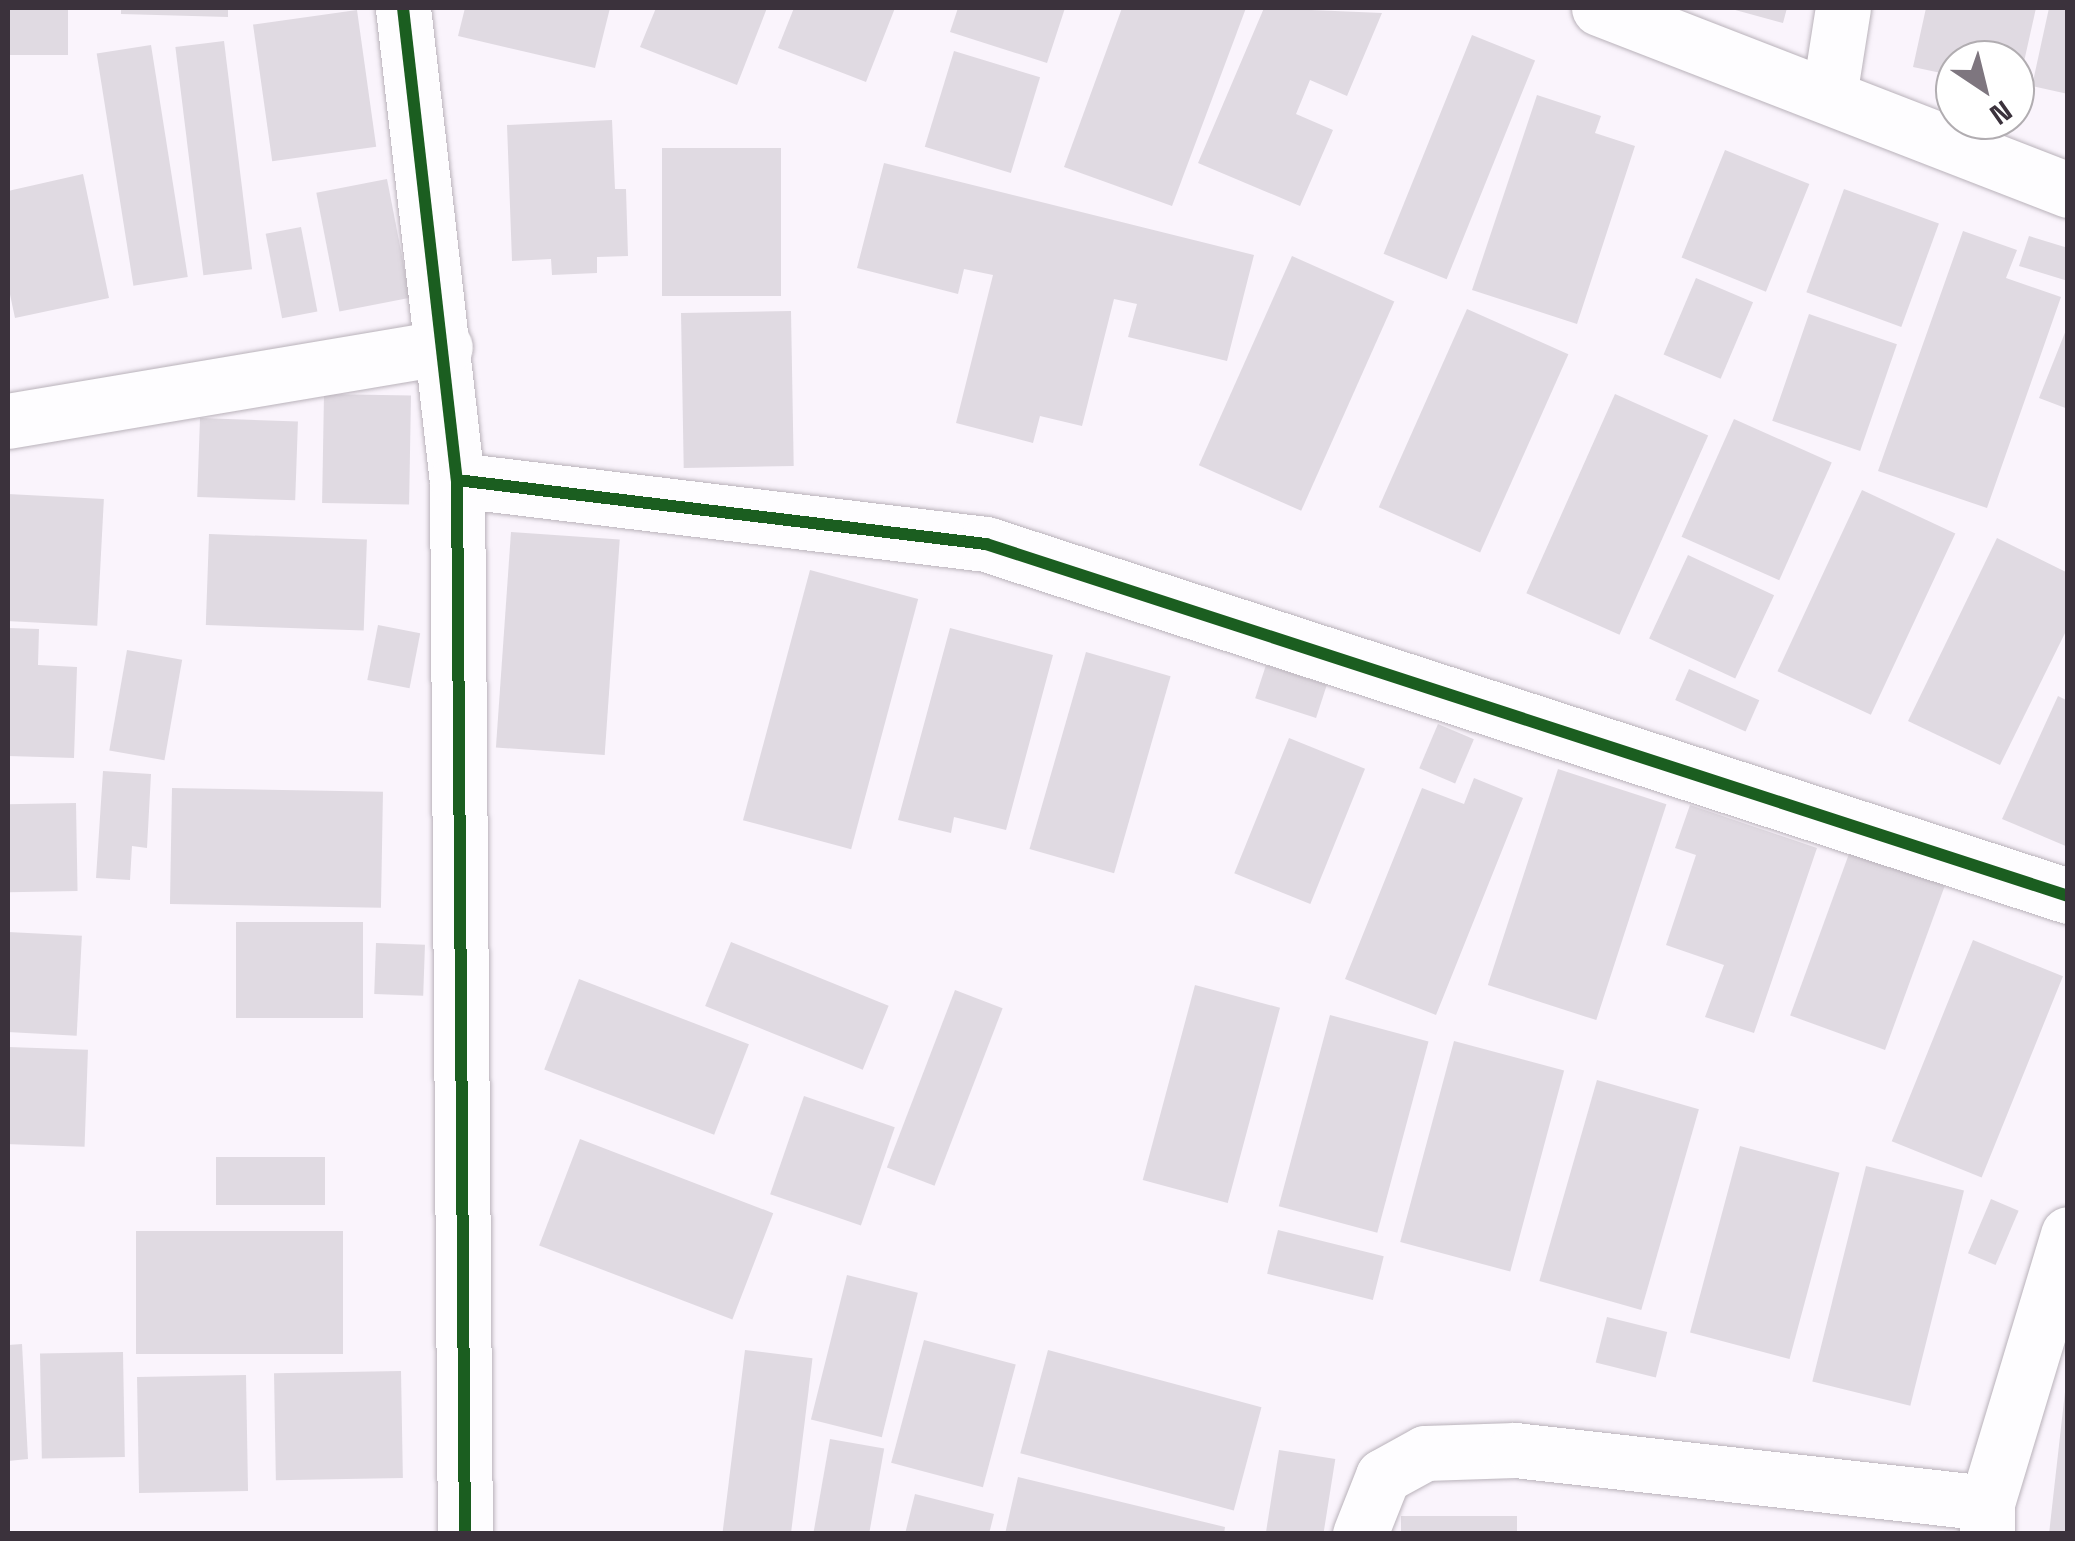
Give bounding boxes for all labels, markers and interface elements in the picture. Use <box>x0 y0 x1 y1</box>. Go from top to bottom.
north arrow <box>1935 40 2035 140</box>
text: N <box>1983 93 2019 133</box>

